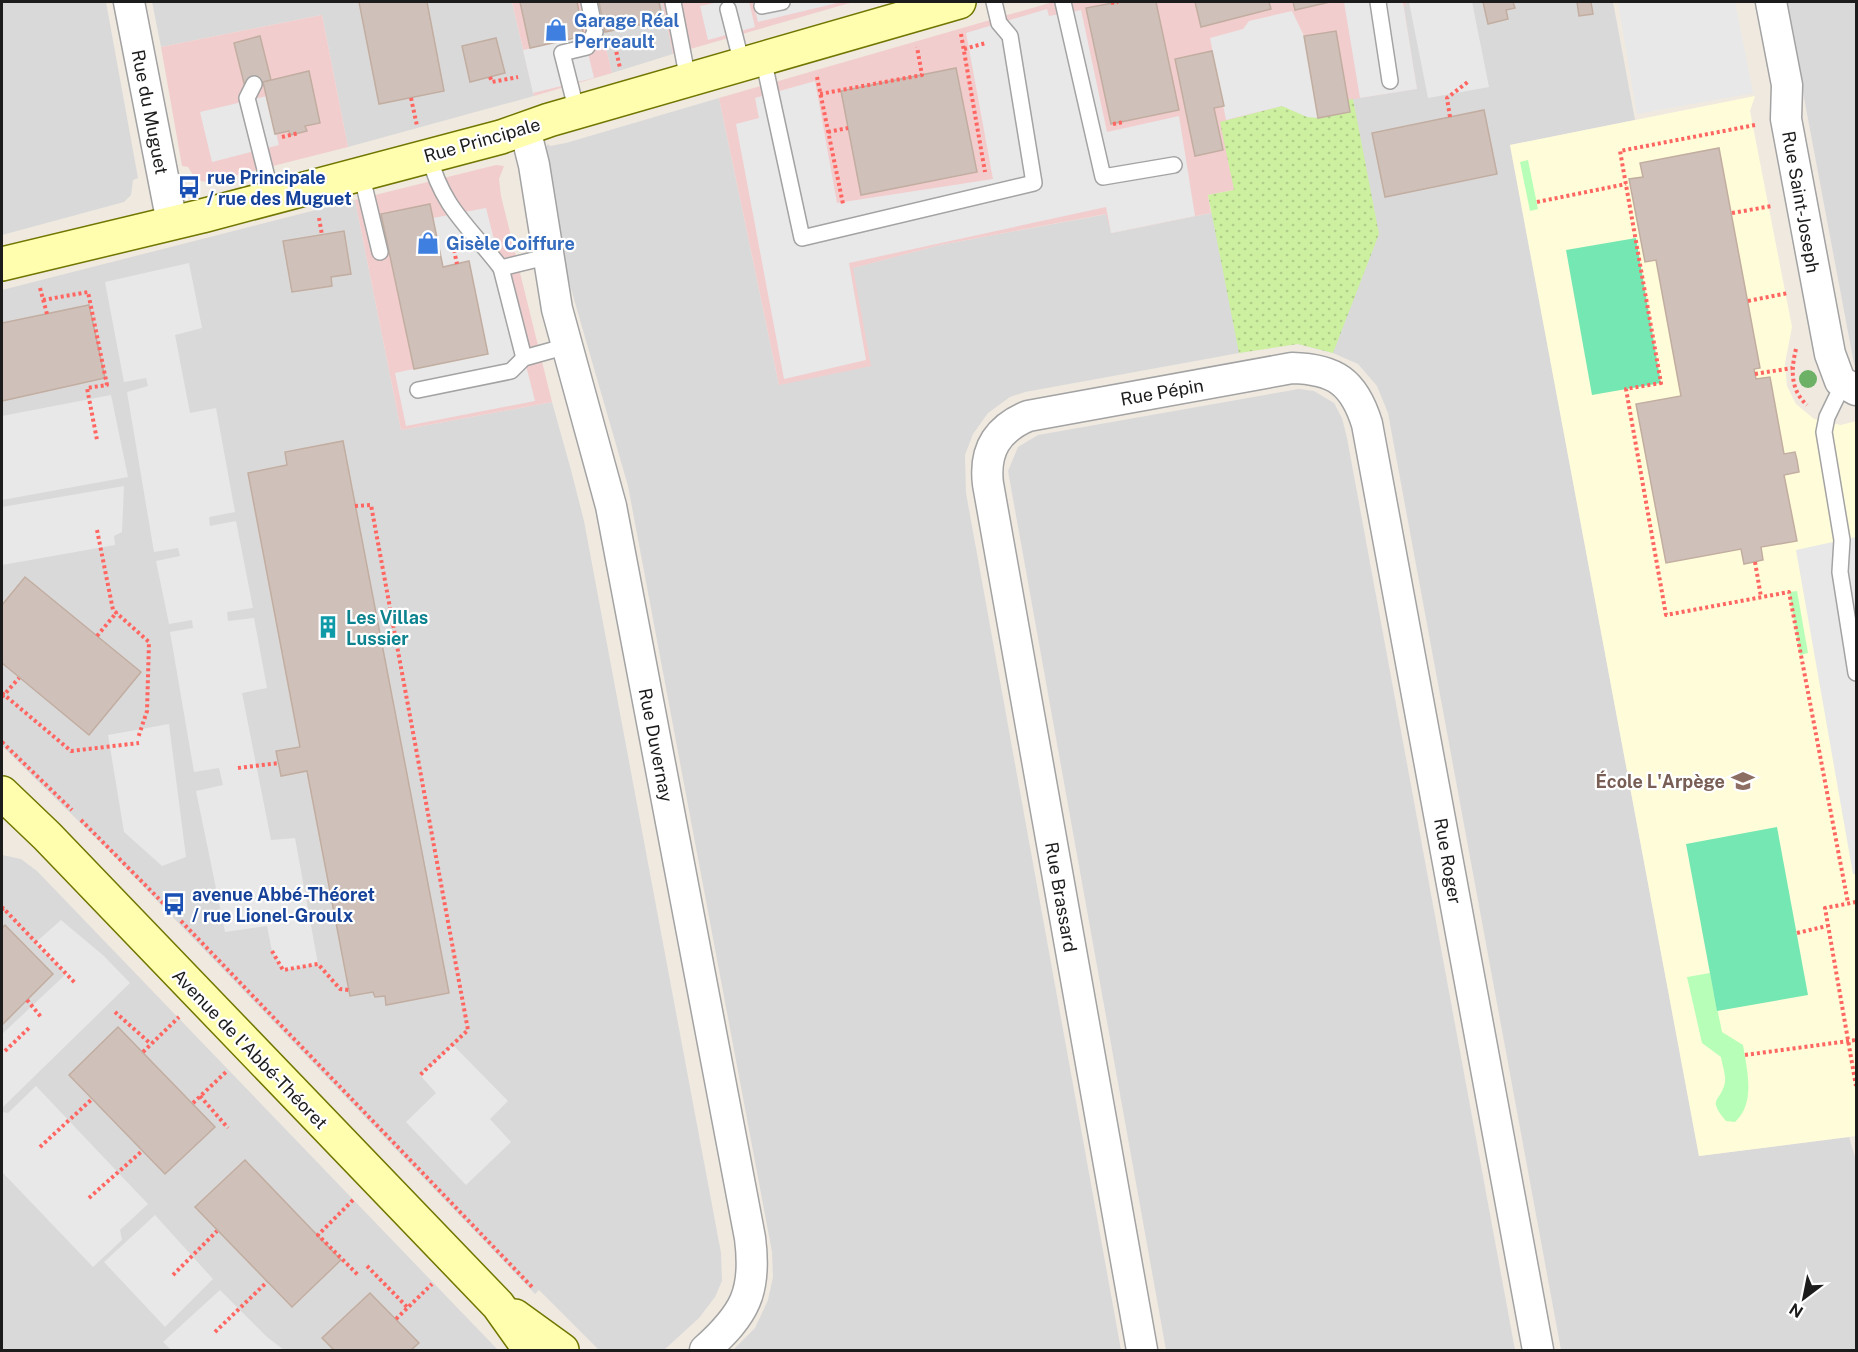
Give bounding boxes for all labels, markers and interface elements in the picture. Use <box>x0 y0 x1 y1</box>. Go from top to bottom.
place label: Garage Réal Perreault <box>574 10 679 52</box>
shop icon: Garage Réal Perreault <box>543 17 569 43</box>
street label: Rue du Muguet <box>128 48 172 176</box>
street label: Rue Principale <box>421 113 543 167</box>
street label: Rue Saint-Joseph <box>1778 129 1824 275</box>
place label: rue Principale / rue des Muguet <box>207 167 352 209</box>
bus stop icon: rue Principale / rue des Muguet <box>176 174 202 200</box>
shop icon: Gisèle Coiffure <box>415 230 441 256</box>
place label: Gisèle Coiffure <box>446 233 575 254</box>
street label: Rue Pépin <box>1119 374 1205 410</box>
place label: Les Villas Lussier <box>346 607 428 649</box>
building icon: Les Villas Lussier <box>315 614 341 640</box>
street label: Rue Duvernay <box>635 686 677 804</box>
school or university icon: École L'Arpège <box>1730 768 1756 794</box>
place label: École L'Arpège <box>1595 770 1725 792</box>
street label: Rue Roger <box>1430 816 1466 906</box>
street label: Rue Brassard <box>1041 840 1081 954</box>
place label: avenue Abbé-Théoret / rue Lionel-Groulx <box>192 884 375 926</box>
bus stop icon: avenue Abbé-Théoret / rue Lionel-Groulx <box>161 891 187 917</box>
street label: Avenue de l'Abbé-Théoret <box>168 965 332 1133</box>
north arrow <box>1774 1268 1834 1328</box>
text: N <box>1786 1299 1807 1322</box>

